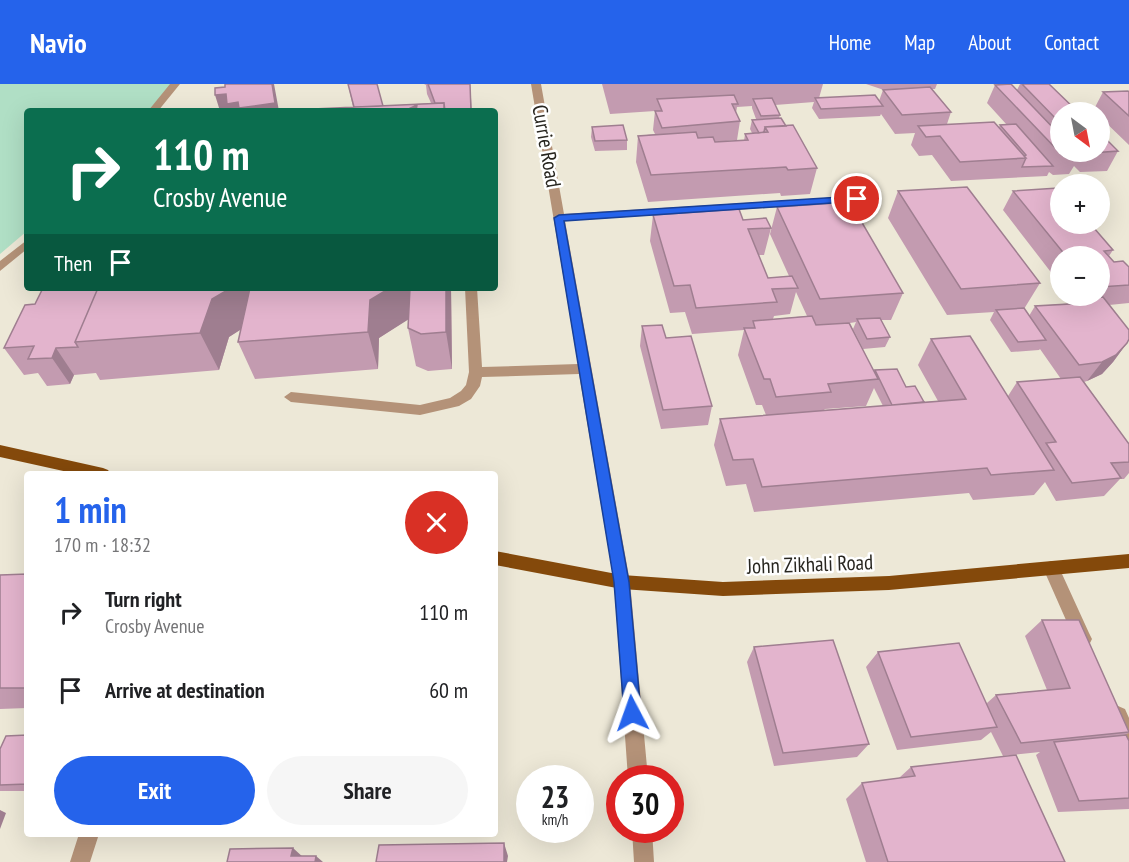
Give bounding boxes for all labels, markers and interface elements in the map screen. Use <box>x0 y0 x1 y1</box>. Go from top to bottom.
text: Navio <box>30 24 87 61</box>
text: Home <box>829 29 871 56</box>
text: Map <box>904 29 935 56</box>
text: About <box>968 29 1011 56</box>
text: Contact <box>1044 29 1099 56</box>
north arrow <box>1050 102 1110 162</box>
map controls <box>1050 102 1110 306</box>
street label: Currie Road <box>526 103 568 189</box>
text: 110 m <box>153 127 250 182</box>
icon: right <box>54 132 132 210</box>
pin <box>831 173 882 224</box>
button: + <box>1050 174 1110 234</box>
text: Crosby Avenue <box>153 180 287 214</box>
icon: arrive <box>840 182 873 215</box>
icon: arrive <box>104 246 137 279</box>
button: − <box>1050 246 1110 306</box>
text: Then <box>54 249 92 277</box>
text: 1 min <box>54 486 127 533</box>
button: close <box>405 491 468 554</box>
text: 170 m · 18:32 <box>54 532 151 558</box>
street label: John Zikhali Road <box>746 548 873 580</box>
text: Turn right <box>105 585 182 613</box>
icon: right <box>54 596 87 629</box>
text: 110 m <box>419 598 468 626</box>
text: Crosby Avenue <box>105 613 204 639</box>
icon: arrive <box>54 674 87 707</box>
text: Arrive at destination <box>105 676 265 704</box>
text: 60 m <box>429 676 468 704</box>
position arrow <box>600 681 664 745</box>
button: Exit <box>54 756 255 825</box>
button: Share <box>267 756 468 825</box>
speed limit sign: 30 <box>606 765 684 843</box>
text: 23 <box>541 777 569 816</box>
text: km/h <box>542 810 568 829</box>

